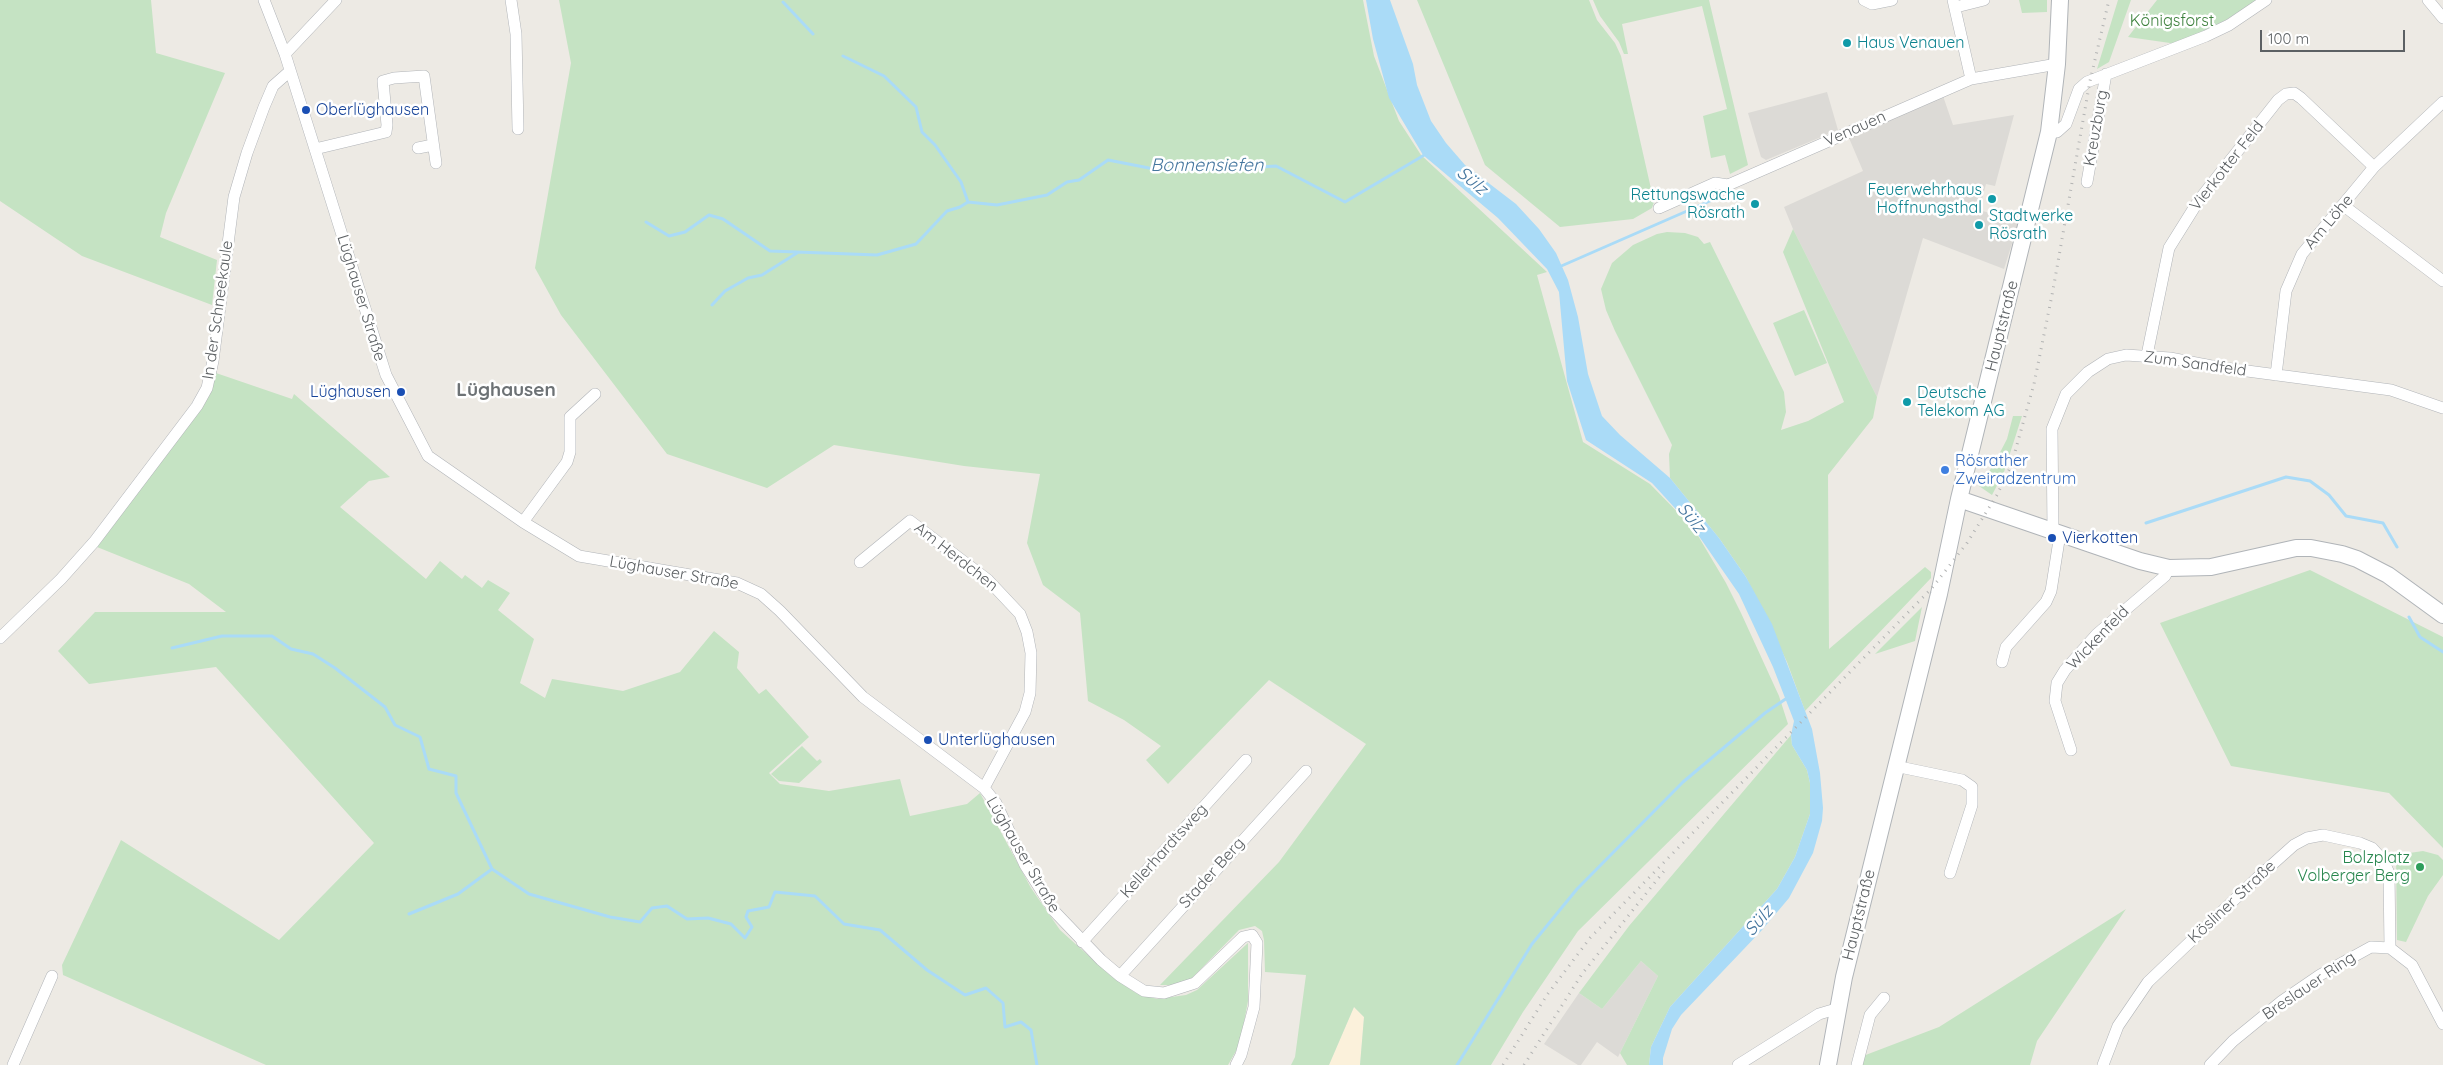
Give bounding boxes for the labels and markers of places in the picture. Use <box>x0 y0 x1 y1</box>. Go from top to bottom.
place label: Haus Venauen <box>1857 33 1965 53</box>
marker: Haus Venauen <box>1841 37 1853 49</box>
place label: Oberlüghausen <box>316 100 429 120</box>
marker: Oberlüghausen <box>300 104 312 116</box>
place label: Feuerwehrhaus Hoffnungsthal <box>1867 180 1982 218</box>
place label: Rettungswache Rösrath <box>1631 185 1745 223</box>
marker: Feuerwehrhaus Hoffnungsthal <box>1986 193 1998 205</box>
marker: Rettungswache Rösrath <box>1749 198 1761 210</box>
place label: Stadtwerke Rösrath <box>1989 206 2073 244</box>
marker: Stadtwerke Rösrath <box>1973 219 1985 231</box>
place label: Lüghausen <box>310 382 391 402</box>
place label: Deutsche Telekom AG <box>1917 383 2005 421</box>
marker: Lüghausen <box>395 386 407 398</box>
marker: Deutsche Telekom AG <box>1901 396 1913 408</box>
place label: Rösrather Zweiradzentrum <box>1955 451 2076 489</box>
marker: Rösrather Zweiradzentrum <box>1939 464 1951 476</box>
place label: Vierkotten <box>2062 528 2138 548</box>
marker: Vierkotten <box>2046 532 2058 544</box>
place label: Unterlüghausen <box>938 730 1055 750</box>
marker: Unterlüghausen <box>922 734 934 746</box>
place label: Bolzplatz Volberger Berg <box>2297 848 2410 886</box>
marker: Bolzplatz Volberger Berg <box>2414 861 2426 873</box>

